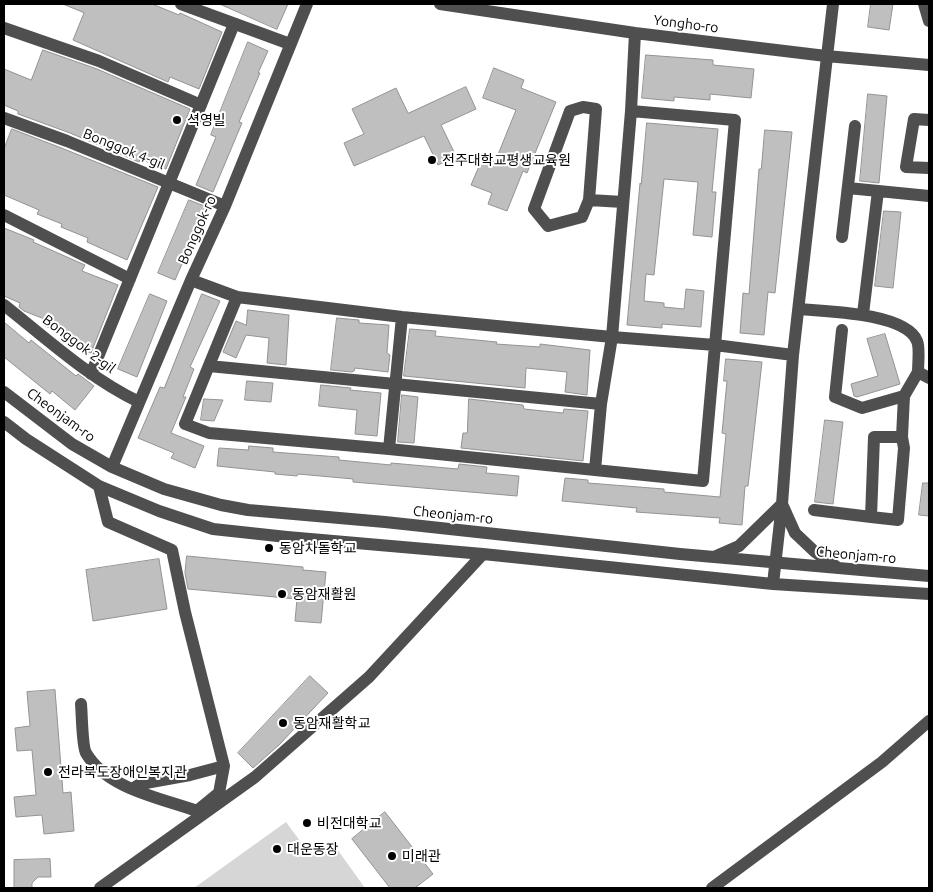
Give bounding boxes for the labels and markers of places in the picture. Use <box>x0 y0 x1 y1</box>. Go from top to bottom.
place label: 셕영빌 <box>187 112 226 128</box>
marker: 셕영빌 <box>171 114 183 126</box>
place label: 전주대학교평생교육원 <box>442 152 571 168</box>
marker: 전주대학교평생교육원 <box>426 154 438 166</box>
place label: 동암차돌학교 <box>279 540 356 556</box>
marker: 동암차돌학교 <box>263 542 275 554</box>
place label: 동암재활원 <box>292 586 356 602</box>
marker: 동암재활원 <box>276 588 288 600</box>
place label: 동암재활학교 <box>293 715 370 731</box>
marker: 동암재활학교 <box>277 717 289 729</box>
place label: 전라북도장애인복지관 <box>58 764 187 780</box>
marker: 전라북도장애인복지관 <box>42 766 54 778</box>
place label: 비전대학교 <box>317 815 381 831</box>
marker: 비전대학교 <box>301 817 313 829</box>
place label: 대운동장 <box>287 841 339 857</box>
marker: 대운동장 <box>271 843 283 855</box>
place label: 미래관 <box>402 848 441 864</box>
marker: 미래관 <box>386 850 398 862</box>

